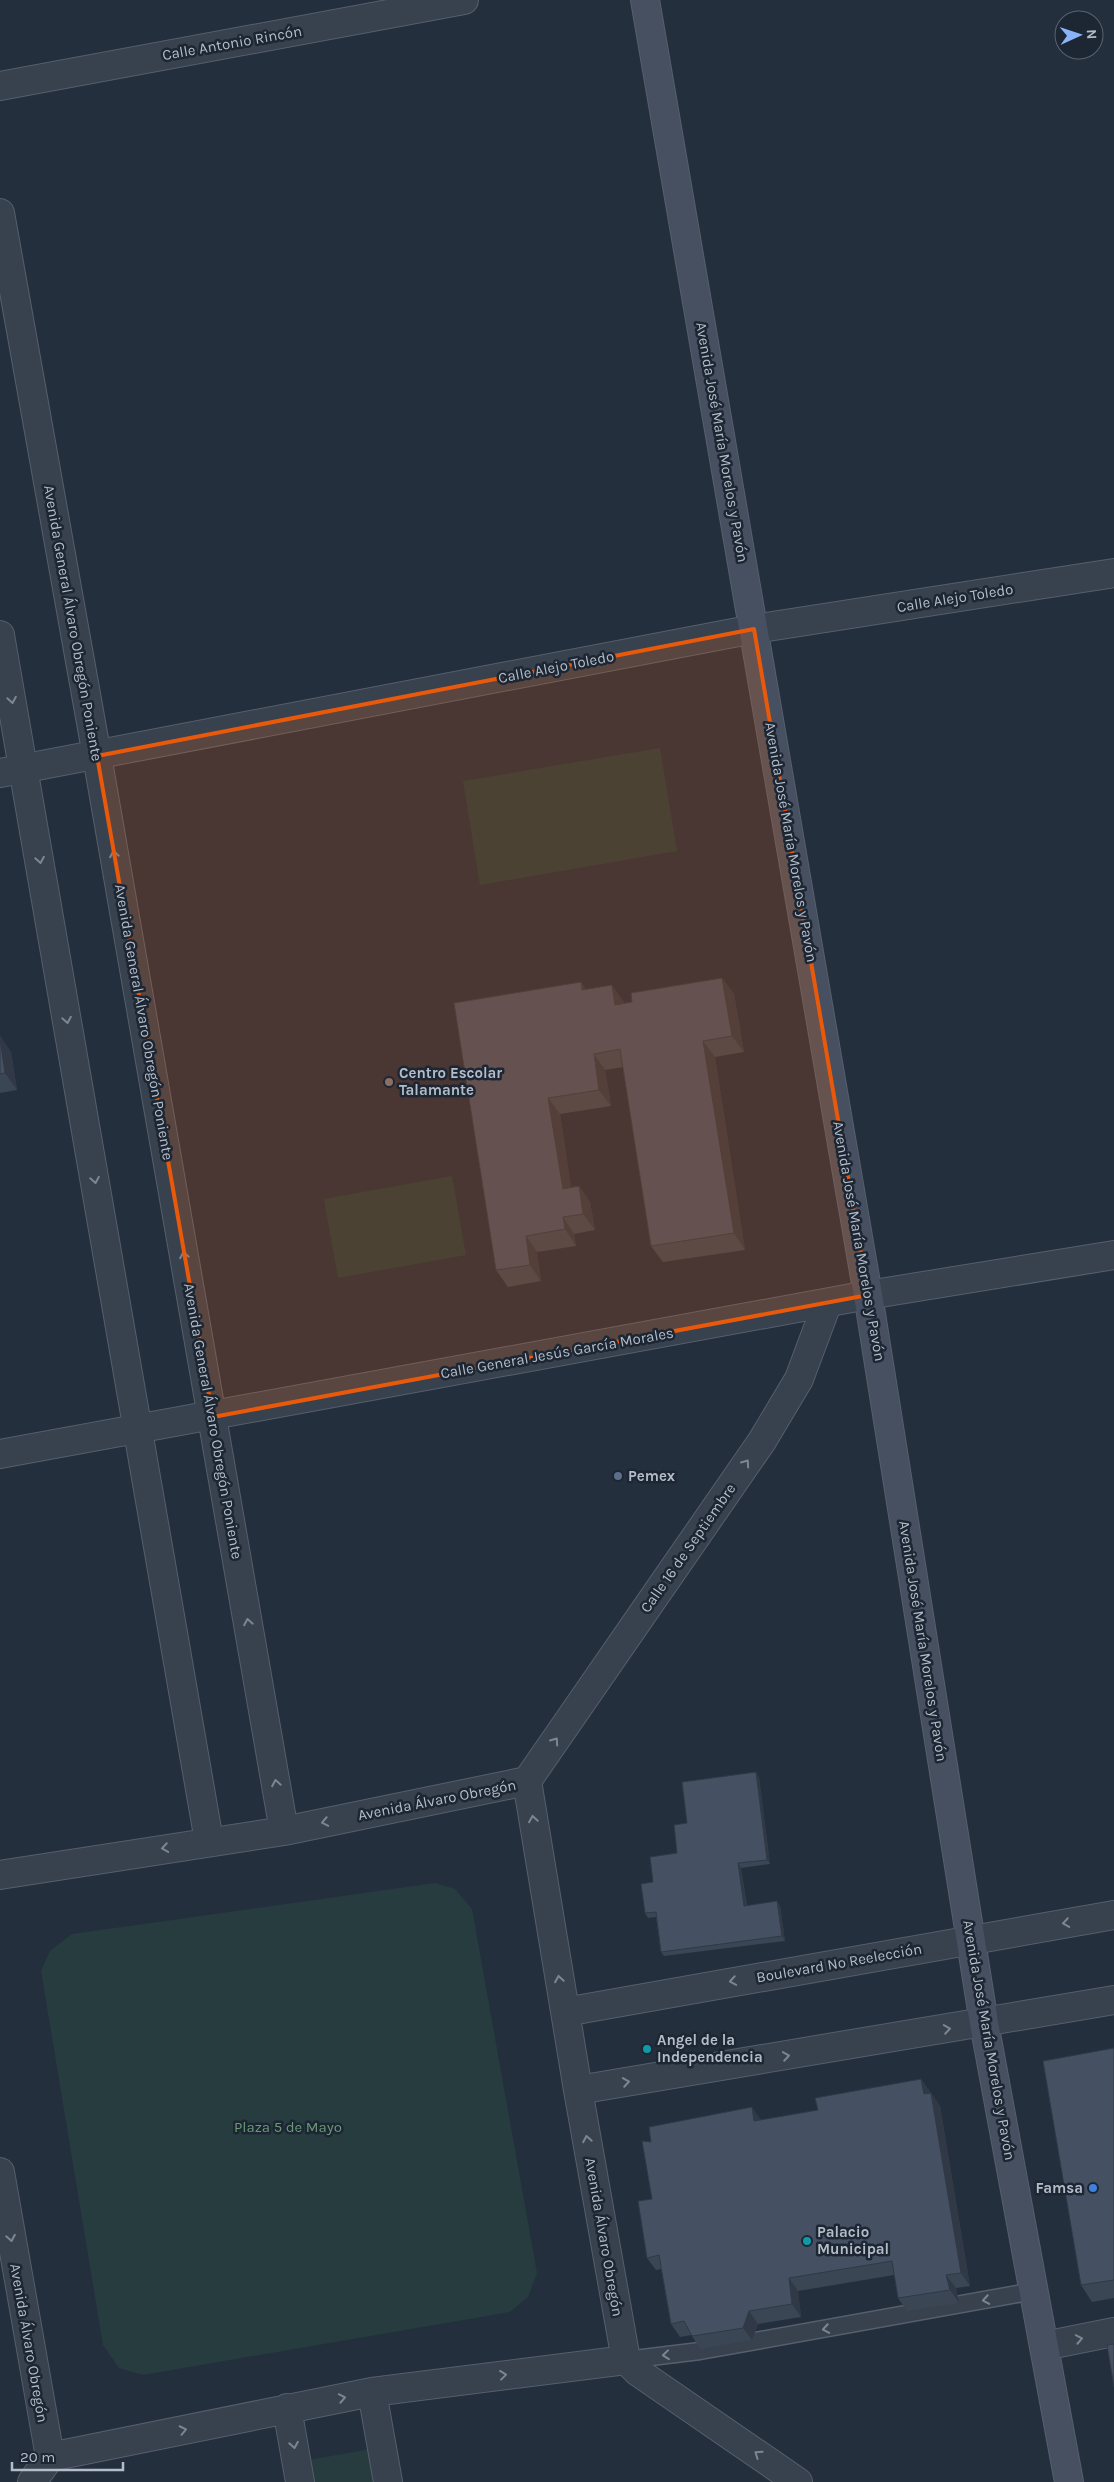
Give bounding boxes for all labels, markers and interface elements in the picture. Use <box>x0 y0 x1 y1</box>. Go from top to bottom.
north arrow <box>1054 10 1104 60</box>
street label: Calle Antonio Rincón <box>161 22 303 64</box>
text: N <box>1083 29 1100 40</box>
street label: Avenida José María Morelos y Pavón <box>692 320 752 564</box>
street label: Avenida General Álvaro Obregón Poniente <box>40 483 106 763</box>
street label: Calle Alejo Toledo <box>896 580 1014 616</box>
street label: Calle Alejo Toledo <box>497 647 615 687</box>
one-way arrow <box>6 696 16 704</box>
street label: Avenida José María Morelos y Pavón <box>761 720 821 964</box>
one-way arrow <box>110 850 120 858</box>
one-way arrow <box>34 856 44 864</box>
street label: Avenida General Álvaro Obregón Poniente <box>111 882 177 1162</box>
one-way arrow <box>62 1016 72 1025</box>
place label: Centro Escolar Talamante <box>399 1064 502 1099</box>
marker: Centro Escolar Talamante <box>383 1076 395 1088</box>
street label: Avenida José María Morelos y Pavón <box>829 1119 889 1363</box>
one-way arrow <box>89 1176 99 1185</box>
one-way arrow <box>180 1251 190 1260</box>
street label: Avenida General Álvaro Obregón Poniente <box>180 1281 246 1561</box>
street label: Calle General Jesús García Morales <box>439 1324 675 1382</box>
one-way arrow <box>740 1460 749 1469</box>
place label: Pemex <box>628 1467 676 1485</box>
marker: Pemex <box>612 1470 624 1482</box>
street label: Calle 16 de Septiembre <box>637 1480 739 1616</box>
street label: Avenida José María Morelos y Pavón <box>895 1519 951 1763</box>
one-way arrow <box>244 1618 254 1627</box>
one-way arrow <box>549 1738 558 1747</box>
street label: Avenida Álvaro Obregón <box>356 1776 518 1824</box>
one-way arrow <box>271 1778 281 1787</box>
one-way arrow <box>529 1815 539 1823</box>
one-way arrow <box>321 1817 330 1827</box>
one-way arrow <box>160 1843 169 1853</box>
street label: Avenida José María Morelos y Pavón <box>959 1918 1019 2162</box>
one-way arrow <box>1062 1918 1070 1928</box>
street label: Boulevard No Reelección <box>755 1940 923 1986</box>
one-way arrow <box>555 1975 565 1984</box>
one-way arrow <box>729 1976 738 1986</box>
one-way arrow <box>942 2025 951 2035</box>
place label: Angel de la Independencia <box>657 2031 763 2066</box>
marker: Angel de la Independencia <box>641 2043 653 2055</box>
one-way arrow <box>783 2051 791 2062</box>
one-way arrow <box>622 2078 630 2088</box>
park label: Plaza 5 de Mayo <box>234 2118 342 2136</box>
one-way arrow <box>582 2135 593 2144</box>
street label: Avenida Álvaro Obregón <box>581 2156 627 2318</box>
place label: Famsa <box>1035 2179 1083 2197</box>
marker: Famsa <box>1087 2182 1099 2194</box>
place label: Palacio Municipal <box>817 2223 889 2258</box>
one-way arrow <box>5 2233 15 2242</box>
marker: Palacio Municipal <box>801 2235 813 2247</box>
street label: Avenida Álvaro Obregón <box>6 2262 52 2424</box>
one-way arrow <box>982 2294 990 2304</box>
one-way arrow <box>822 2323 830 2333</box>
one-way arrow <box>1074 2334 1083 2344</box>
one-way arrow <box>662 2350 670 2361</box>
one-way arrow <box>499 2370 507 2381</box>
one-way arrow <box>338 2393 347 2403</box>
one-way arrow <box>179 2425 187 2436</box>
scale bar <box>12 2440 124 2472</box>
one-way arrow <box>288 2441 298 2450</box>
text: 20 m <box>20 2448 55 2466</box>
one-way arrow <box>754 2451 764 2460</box>

